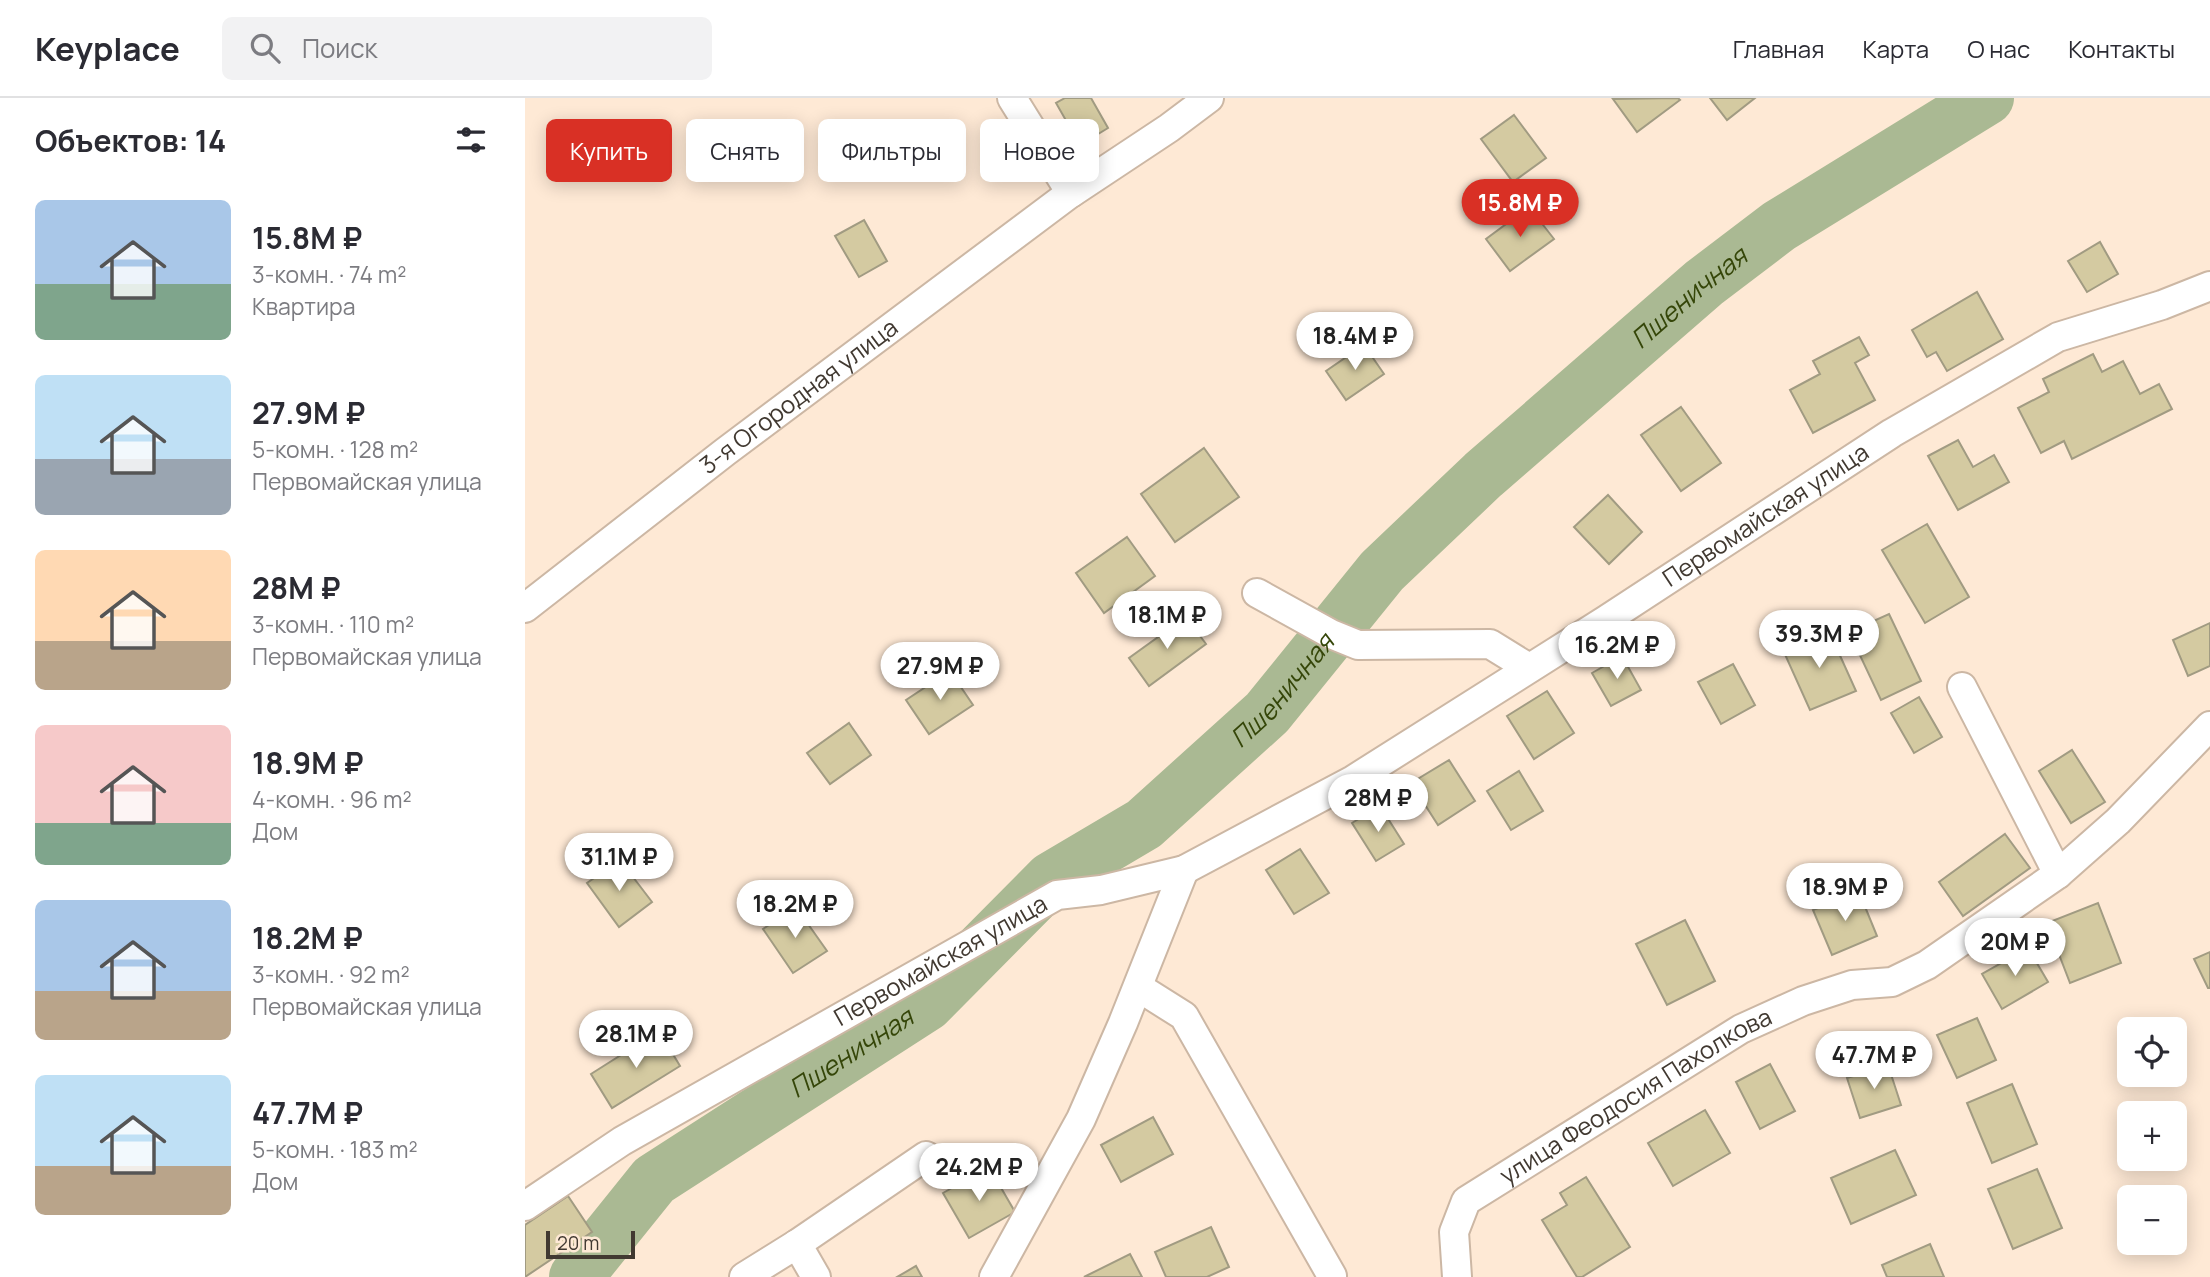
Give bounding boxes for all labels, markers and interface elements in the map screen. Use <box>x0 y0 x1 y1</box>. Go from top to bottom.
search box <box>222 17 712 80</box>
text: Keyplace <box>35 26 180 71</box>
icon: search <box>246 29 284 67</box>
text: Поиск <box>302 30 377 66</box>
text: Главная <box>1733 32 1824 65</box>
text: Карта <box>1862 32 1929 65</box>
text: О нас <box>1967 32 2030 65</box>
text: Контакты <box>2068 32 2175 65</box>
chip: Купить <box>546 119 672 182</box>
chip: Снять <box>686 119 804 182</box>
chip: Фильтры <box>818 119 966 182</box>
chip: Новое <box>980 119 1099 182</box>
text: Объектов: 14 <box>35 120 226 161</box>
icon: filters <box>452 121 490 159</box>
pin: 15.8M ₽ <box>1455 180 1585 239</box>
text: 15.8M ₽ <box>1478 186 1562 218</box>
text: 15.8M ₽ <box>252 217 362 258</box>
icon: home <box>91 228 175 312</box>
water label: Пшеничная <box>1622 236 1756 356</box>
text: 3-комн. · 74 m² <box>252 258 406 290</box>
text: Квартира <box>252 290 356 322</box>
street label: 3-я Огородная улица <box>692 310 904 481</box>
pin: 18.4M ₽ <box>1290 313 1420 372</box>
text: 18.4M ₽ <box>1312 319 1398 351</box>
text: 27.9M ₽ <box>252 392 365 433</box>
icon: home <box>91 403 175 487</box>
text: 5-комн. · 128 m² <box>252 433 418 465</box>
street label: Первомайская улица <box>1656 435 1875 594</box>
text: Первомайская улица <box>252 465 482 497</box>
text: 28M ₽ <box>252 567 340 608</box>
icon: home <box>91 578 175 662</box>
pin: 18.1M ₽ <box>1102 592 1232 651</box>
text: 18.1M ₽ <box>1128 598 1206 630</box>
text: 3-комн. · 110 m² <box>252 608 414 640</box>
pin: 39.3M ₽ <box>1754 610 1884 670</box>
text: 39.3M ₽ <box>1775 617 1863 649</box>
pin: 16.2M ₽ <box>1552 622 1682 681</box>
water label: Пшеничная <box>1222 623 1343 755</box>
text: 16.2M ₽ <box>1574 628 1660 660</box>
text: Первомайская улица <box>252 640 482 672</box>
pin: 27.9M ₽ <box>875 642 1005 702</box>
text: 27.9M ₽ <box>897 649 983 681</box>
text: 18.9M ₽ <box>252 742 363 783</box>
icon: home <box>91 753 175 837</box>
pin: 28M ₽ <box>1329 774 1427 834</box>
text: 28M ₽ <box>1344 781 1412 813</box>
text: 4-комн. · 96 m² <box>252 783 412 815</box>
text: Дом <box>252 815 298 847</box>
pin: 31.1M ₽ <box>554 834 684 893</box>
text: 31.1M ₽ <box>581 840 657 872</box>
pin: 18.9M ₽ <box>1780 864 1910 923</box>
text: 18.9M ₽ <box>1802 870 1888 902</box>
pin: 18.2M ₽ <box>730 880 860 940</box>
street label: Первомайская улица <box>827 886 1053 1033</box>
text: 18.2M ₽ <box>753 887 837 919</box>
text: 18.2M ₽ <box>252 917 363 958</box>
pin: 20M ₽ <box>1966 918 2064 978</box>
text: 20M ₽ <box>1981 925 2049 957</box>
icon: home <box>91 928 175 1012</box>
text: 3-комн. · 92 m² <box>252 958 410 990</box>
text: Первомайская улица <box>252 990 482 1022</box>
water label: Пшеничная <box>781 997 922 1106</box>
street label: улица Феодосия Пахолкова <box>1493 999 1777 1191</box>
pin: 28.1M ₽ <box>571 1010 701 1070</box>
text: 28.1M ₽ <box>595 1017 677 1049</box>
map controls <box>2117 1017 2187 1255</box>
button: locate <box>2117 1017 2187 1087</box>
pin: 47.7M ₽ <box>1809 1032 1939 1091</box>
text: 47.7M ₽ <box>1831 1038 1917 1070</box>
text: 47.7M ₽ <box>252 1092 363 1133</box>
button: + <box>2117 1101 2187 1171</box>
icon: home <box>91 1103 175 1187</box>
text: 5-комн. · 183 m² <box>252 1133 418 1165</box>
pin: 24.2M ₽ <box>914 1144 1044 1203</box>
text: 24.2M ₽ <box>935 1150 1023 1182</box>
text: Дом <box>252 1165 298 1197</box>
button: − <box>2117 1185 2187 1255</box>
scale bar <box>546 1228 635 1260</box>
text: 20 m <box>557 1230 599 1256</box>

